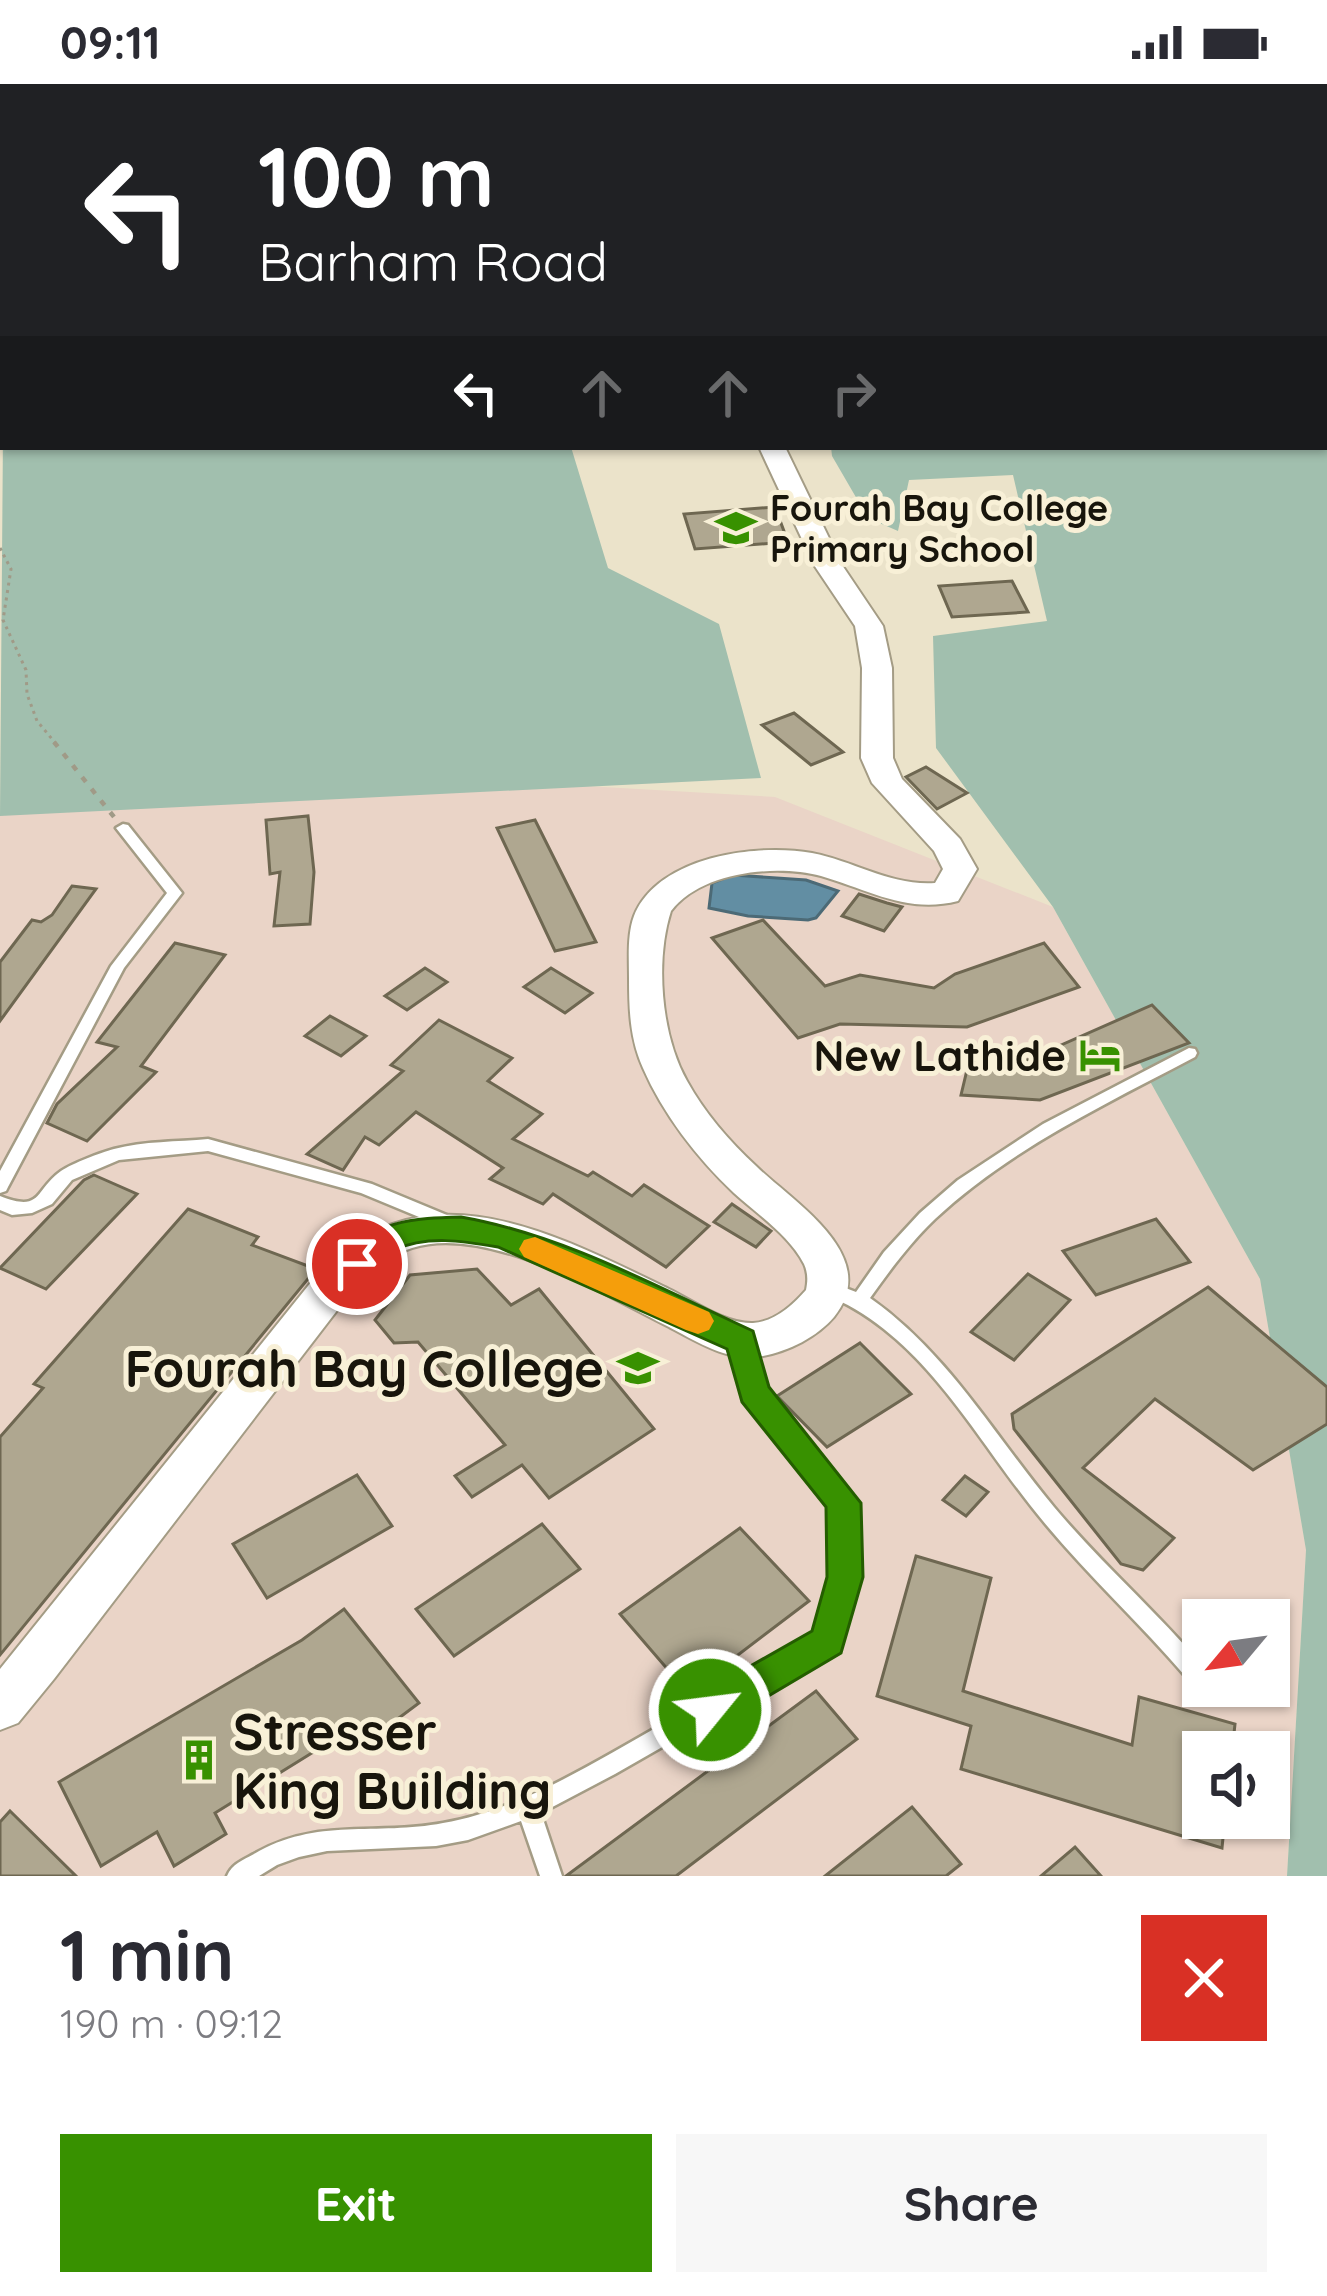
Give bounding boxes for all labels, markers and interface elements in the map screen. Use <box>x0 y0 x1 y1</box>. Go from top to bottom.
text: 09:11 <box>60 14 161 70</box>
text: 100 m <box>258 123 495 228</box>
icon: left <box>60 132 216 288</box>
text: Barham Road <box>258 227 608 295</box>
icon: left <box>443 360 509 426</box>
icon: ahead <box>569 360 635 426</box>
icon: ahead <box>695 360 761 426</box>
icon: right <box>821 360 887 426</box>
place label: Fourah Bay College Primary School <box>770 485 1108 571</box>
school or university icon: Fourah Bay College Primary School <box>713 505 759 551</box>
place label: New Lathide <box>813 1029 1066 1082</box>
hotel icon: New Lathide <box>1077 1032 1123 1078</box>
pin <box>306 1213 408 1315</box>
icon: arrive <box>324 1231 390 1297</box>
place label: Fourah Bay College <box>125 1336 604 1400</box>
school or university icon: Fourah Bay College <box>615 1345 661 1391</box>
north arrow <box>1182 1599 1290 1707</box>
map controls <box>1182 1599 1290 1839</box>
position arrow <box>647 1647 773 1773</box>
place label: Stresser King Building <box>233 1699 551 1822</box>
button: sound <box>1182 1731 1290 1839</box>
building icon: Stresser King Building <box>176 1737 222 1783</box>
text: 1 min <box>60 1909 234 1999</box>
button: close <box>1141 1915 1267 2041</box>
text: 190 m · 09:12 <box>60 1999 283 2048</box>
button: Exit <box>60 2134 652 2272</box>
button: Share <box>676 2134 1267 2272</box>

